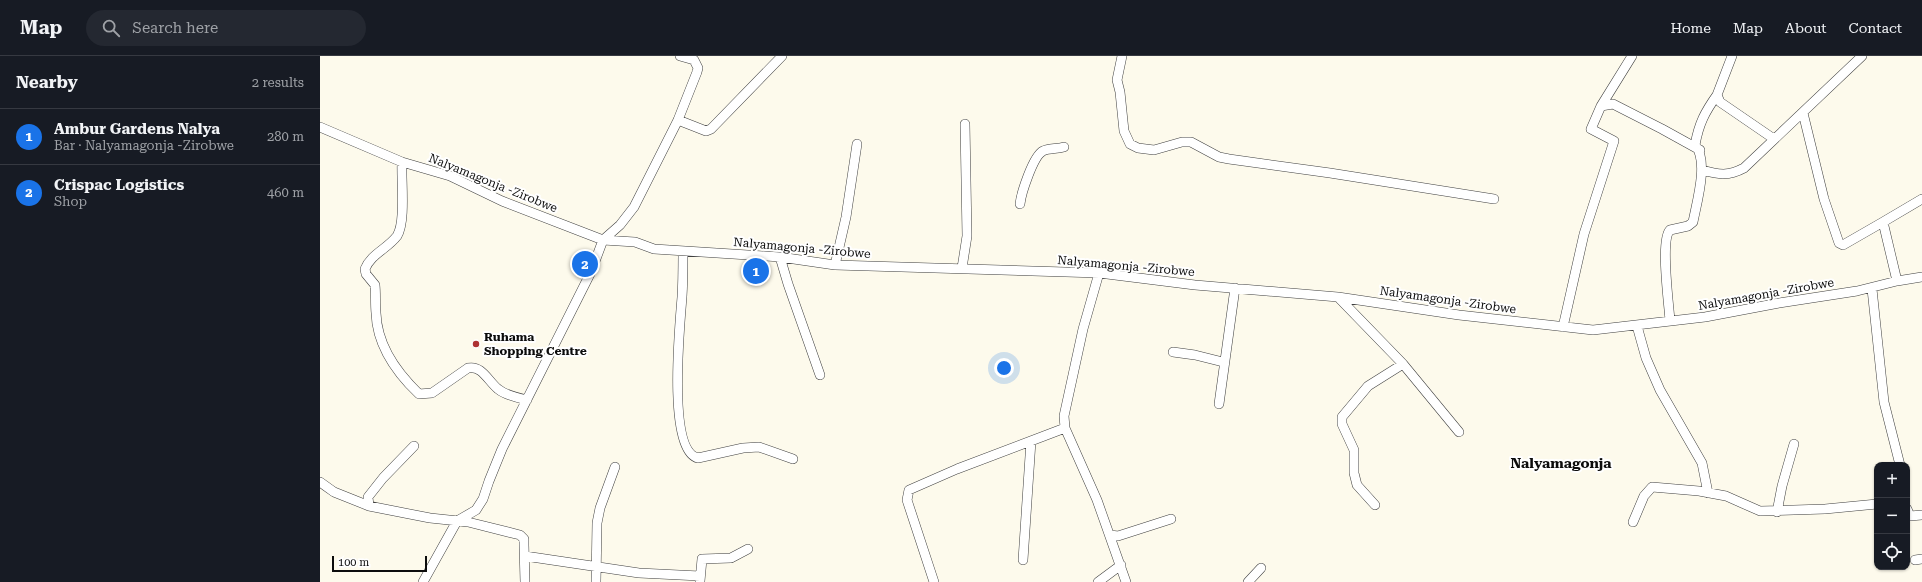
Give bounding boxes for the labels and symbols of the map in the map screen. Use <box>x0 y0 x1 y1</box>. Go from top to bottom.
street label: Nalyamagonja -Zirobwe <box>427 151 560 215</box>
street label: Nalyamagonja -Zirobwe <box>733 235 872 261</box>
pin: 2 <box>572 249 598 279</box>
street label: Nalyamagonja -Zirobwe <box>1057 253 1196 279</box>
pin: 1 <box>743 256 769 286</box>
street label: Nalyamagonja -Zirobwe <box>1697 275 1835 313</box>
street label: Nalyamagonja -Zirobwe <box>1379 283 1518 317</box>
place label: Ruhama Shopping Centre <box>484 330 587 358</box>
marker: Ruhama Shopping Centre <box>471 339 481 349</box>
your location <box>994 358 1014 378</box>
district label: Nalyamagonja <box>1511 455 1612 471</box>
scale bar <box>332 554 427 573</box>

